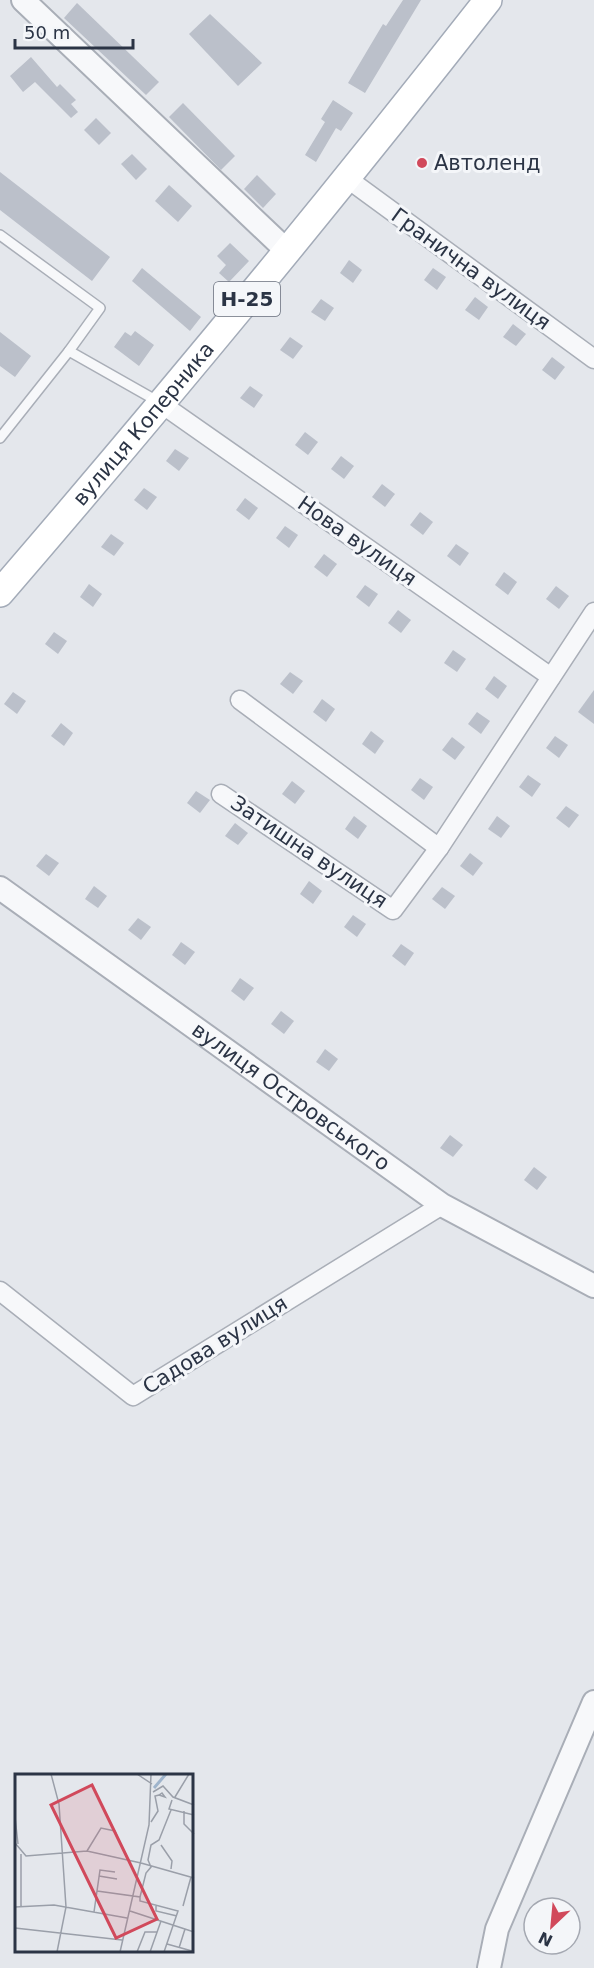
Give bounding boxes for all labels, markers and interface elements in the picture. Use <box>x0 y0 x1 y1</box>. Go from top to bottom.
scale bar <box>15 12 134 50</box>
text: 50 m <box>24 22 70 43</box>
place label: Автоленд <box>434 151 540 175</box>
marker: Автоленд <box>415 156 429 170</box>
street label: Гранична вулиця <box>387 203 555 335</box>
road number: Н-25 <box>214 282 280 316</box>
street label: вулиця Коперника <box>68 337 219 510</box>
street label: Нова вулиця <box>293 491 421 591</box>
street label: Затишна вулиця <box>226 791 392 913</box>
street label: вулиця Островського <box>187 1018 395 1176</box>
street label: Садова вулиця <box>138 1291 292 1399</box>
inset map <box>15 1774 194 1953</box>
north arrow <box>522 1896 582 1956</box>
text: N <box>535 1928 556 1951</box>

